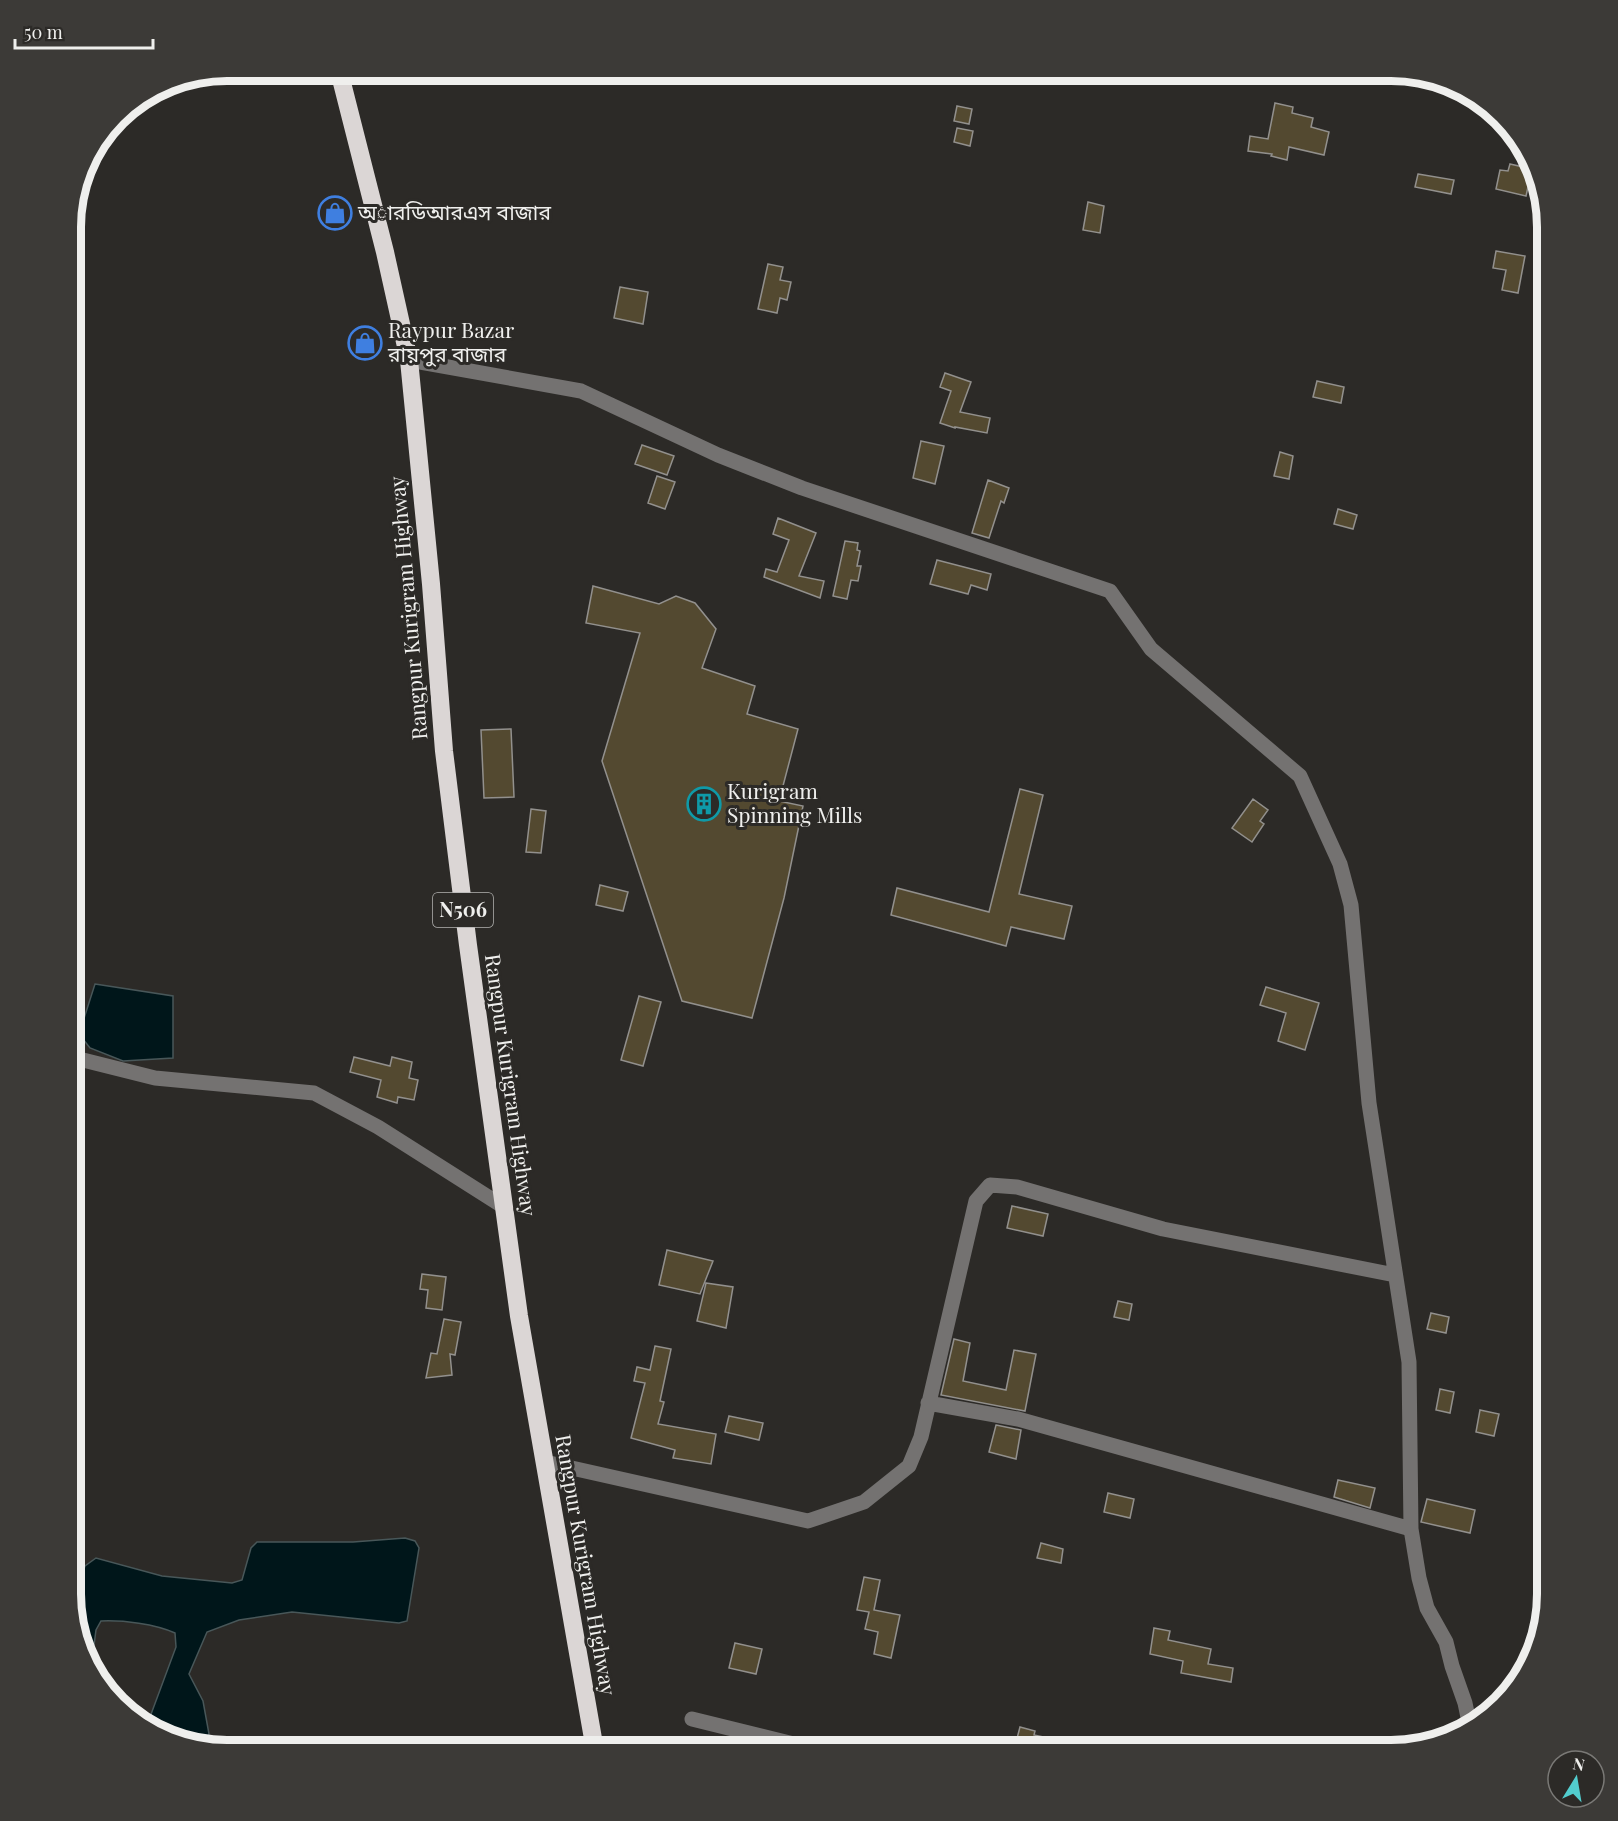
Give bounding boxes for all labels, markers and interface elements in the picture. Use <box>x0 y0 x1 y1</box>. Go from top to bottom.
scale bar <box>15 12 153 50</box>
text: 50 m <box>24 20 63 44</box>
shop icon: অারডিআরএস বাজার <box>317 195 353 231</box>
place label: অারডিআরএস বাজার <box>357 197 551 225</box>
place label: Raypur Bazar রায়পুর বাজার <box>387 315 515 367</box>
shop icon: Raypur Bazar রায়পুর বাজার <box>347 325 383 361</box>
street label: Rangpur Kurigram Highway <box>381 475 432 741</box>
place label: Kurigram Spinning Mills <box>727 776 862 828</box>
building icon: Kurigram Spinning Mills <box>686 786 722 822</box>
road number: N506 <box>433 893 493 927</box>
street label: Rangpur Kurigram Highway <box>480 952 544 1218</box>
street label: Rangpur Kurigram Highway <box>550 1432 624 1698</box>
north arrow <box>1546 1749 1606 1809</box>
text: N <box>1571 1752 1587 1775</box>

